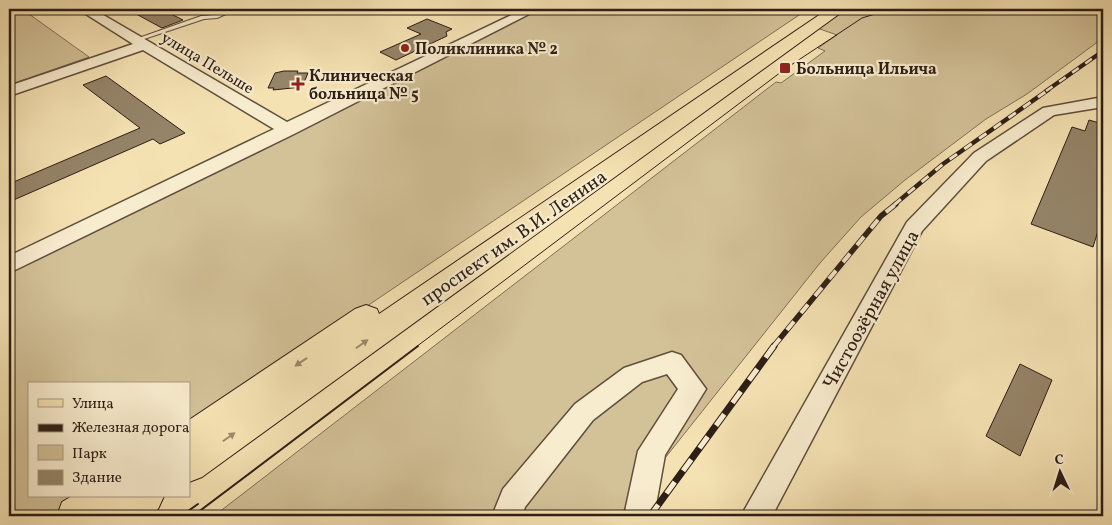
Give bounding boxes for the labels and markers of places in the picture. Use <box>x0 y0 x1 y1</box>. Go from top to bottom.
place label: Поликлиника № 2 <box>415 39 558 61</box>
marker: Поликлиника № 2 <box>399 42 411 54</box>
place label: Больница Ильича <box>796 59 937 81</box>
marker: Больница Ильича <box>778 61 792 75</box>
place label: Клиническая больница № 5 <box>309 66 419 106</box>
marker: Клиническая больница № 5 <box>291 77 305 91</box>

